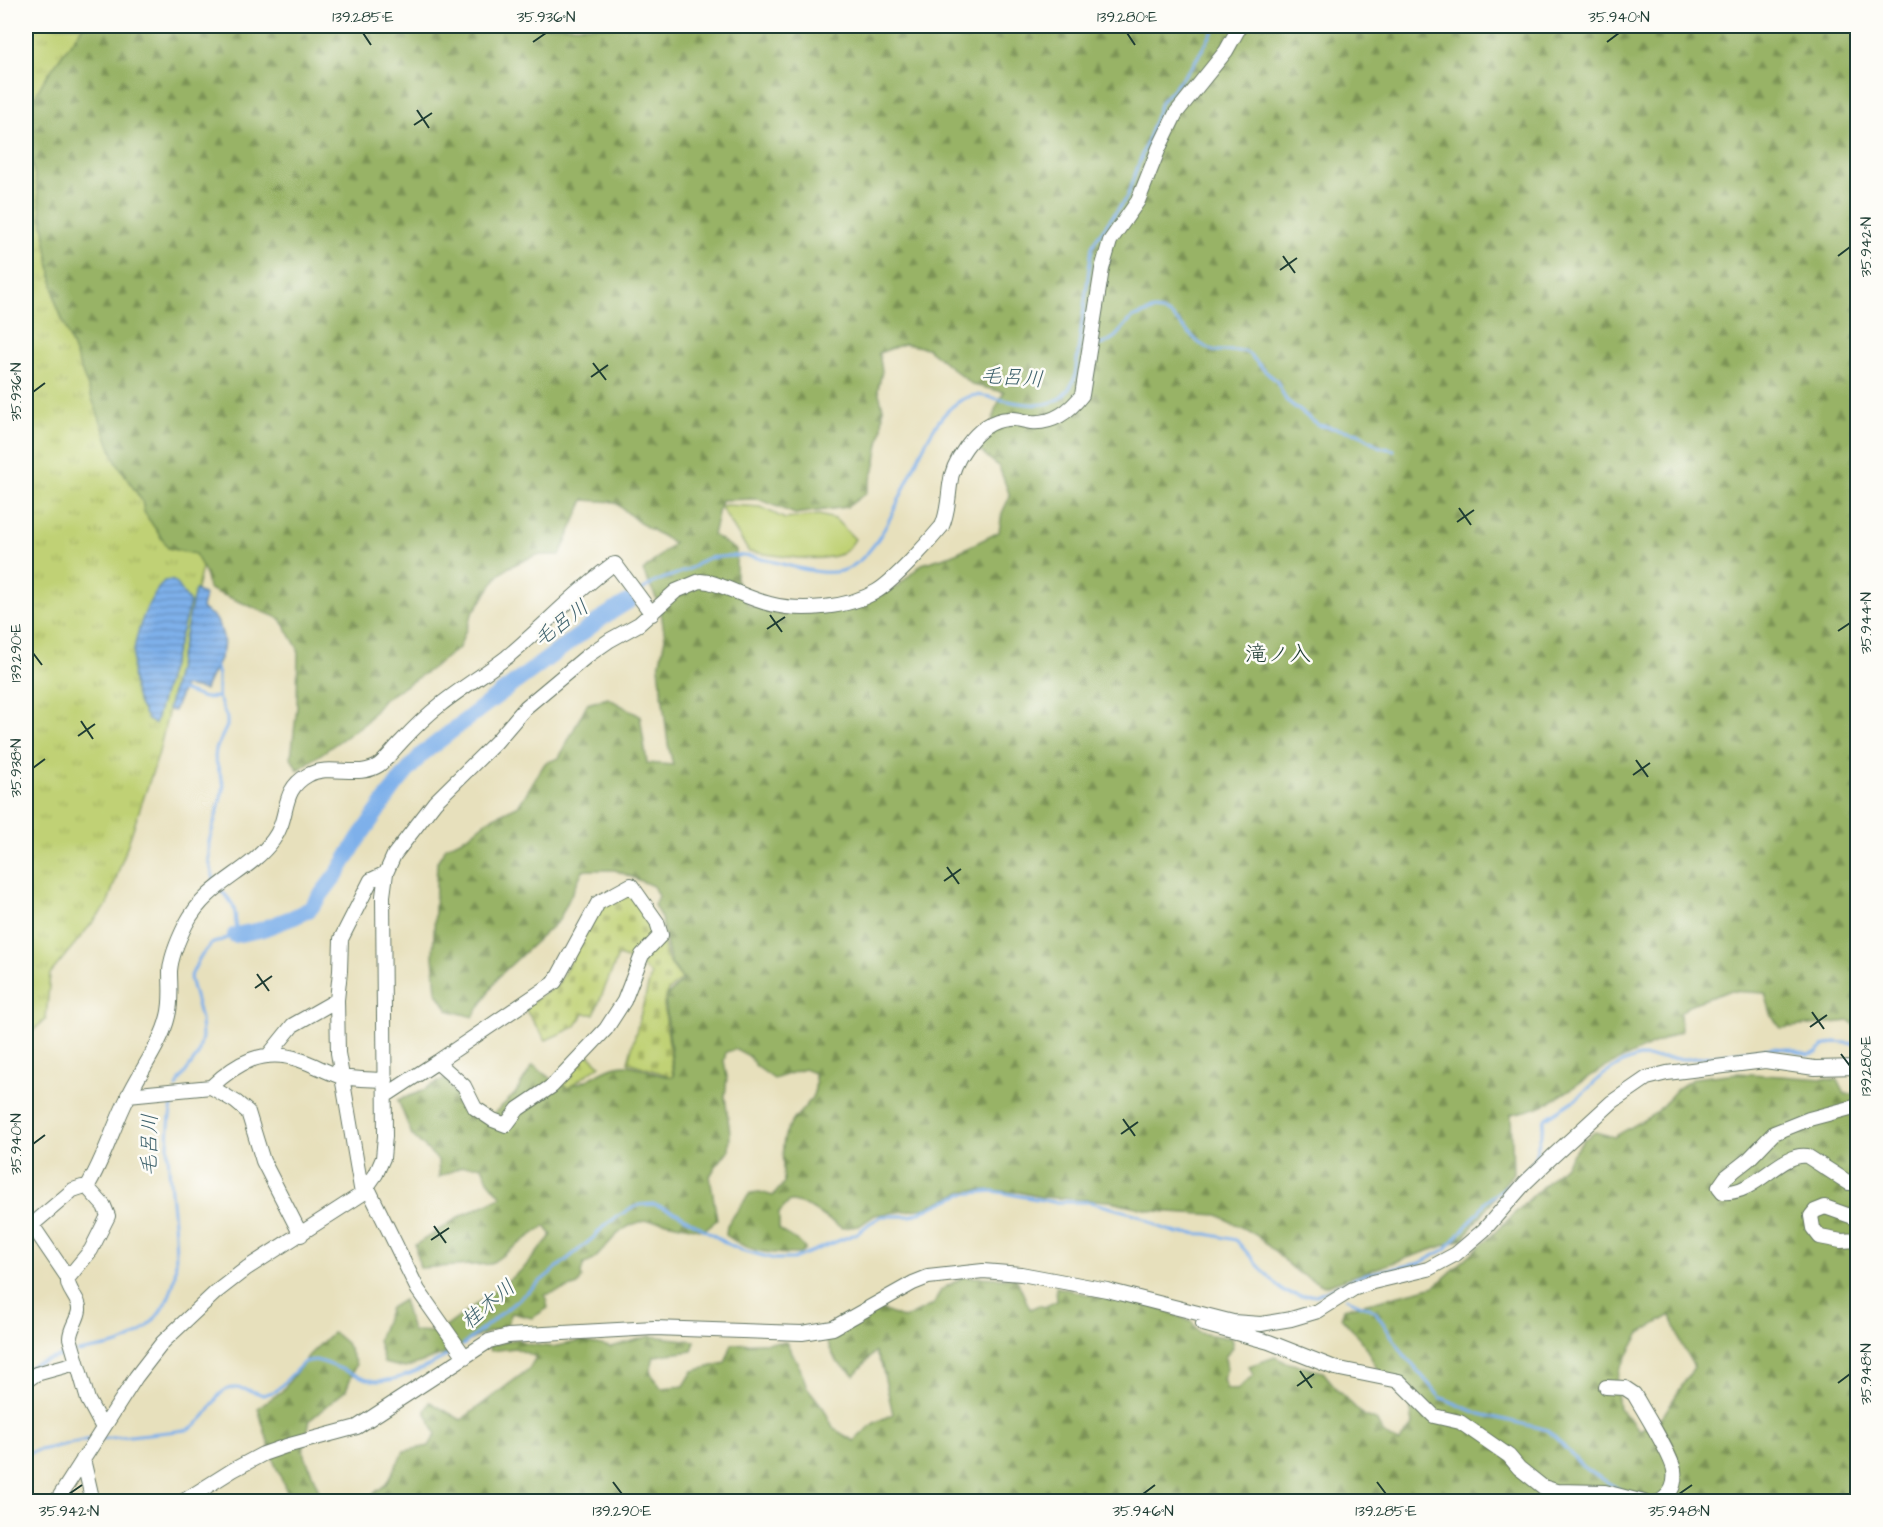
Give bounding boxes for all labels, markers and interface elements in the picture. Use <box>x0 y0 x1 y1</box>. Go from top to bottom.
text: 139.285°E <box>332 7 394 28</box>
text: 35.936°N <box>517 7 575 28</box>
text: 139.280°E <box>1097 7 1157 28</box>
text: 35.940°N <box>1588 7 1650 28</box>
text: 35.942°N <box>1856 217 1877 277</box>
water label: 毛呂川 <box>980 361 1044 394</box>
text: 35.936°N <box>6 363 27 421</box>
text: 35.944°N <box>1856 592 1877 654</box>
water label: 毛呂川 <box>527 593 595 654</box>
text: 139.290°E <box>6 623 27 682</box>
district label: 滝ノ入 <box>1245 639 1311 670</box>
text: 35.938°N <box>6 739 27 797</box>
text: 139.280°E <box>1856 1036 1877 1096</box>
text: 35.940°N <box>6 1113 27 1175</box>
water label: 毛呂川 <box>134 1113 165 1177</box>
water label: 桂木川 <box>455 1273 522 1336</box>
text: 35.948°N <box>1856 1343 1877 1405</box>
text: 35.942°N <box>39 1501 99 1522</box>
text: 139.290°E <box>593 1501 652 1522</box>
text: 35.946°N <box>1112 1501 1174 1522</box>
text: 139.285°E <box>1355 1501 1417 1522</box>
text: 35.948°N <box>1648 1501 1710 1522</box>

